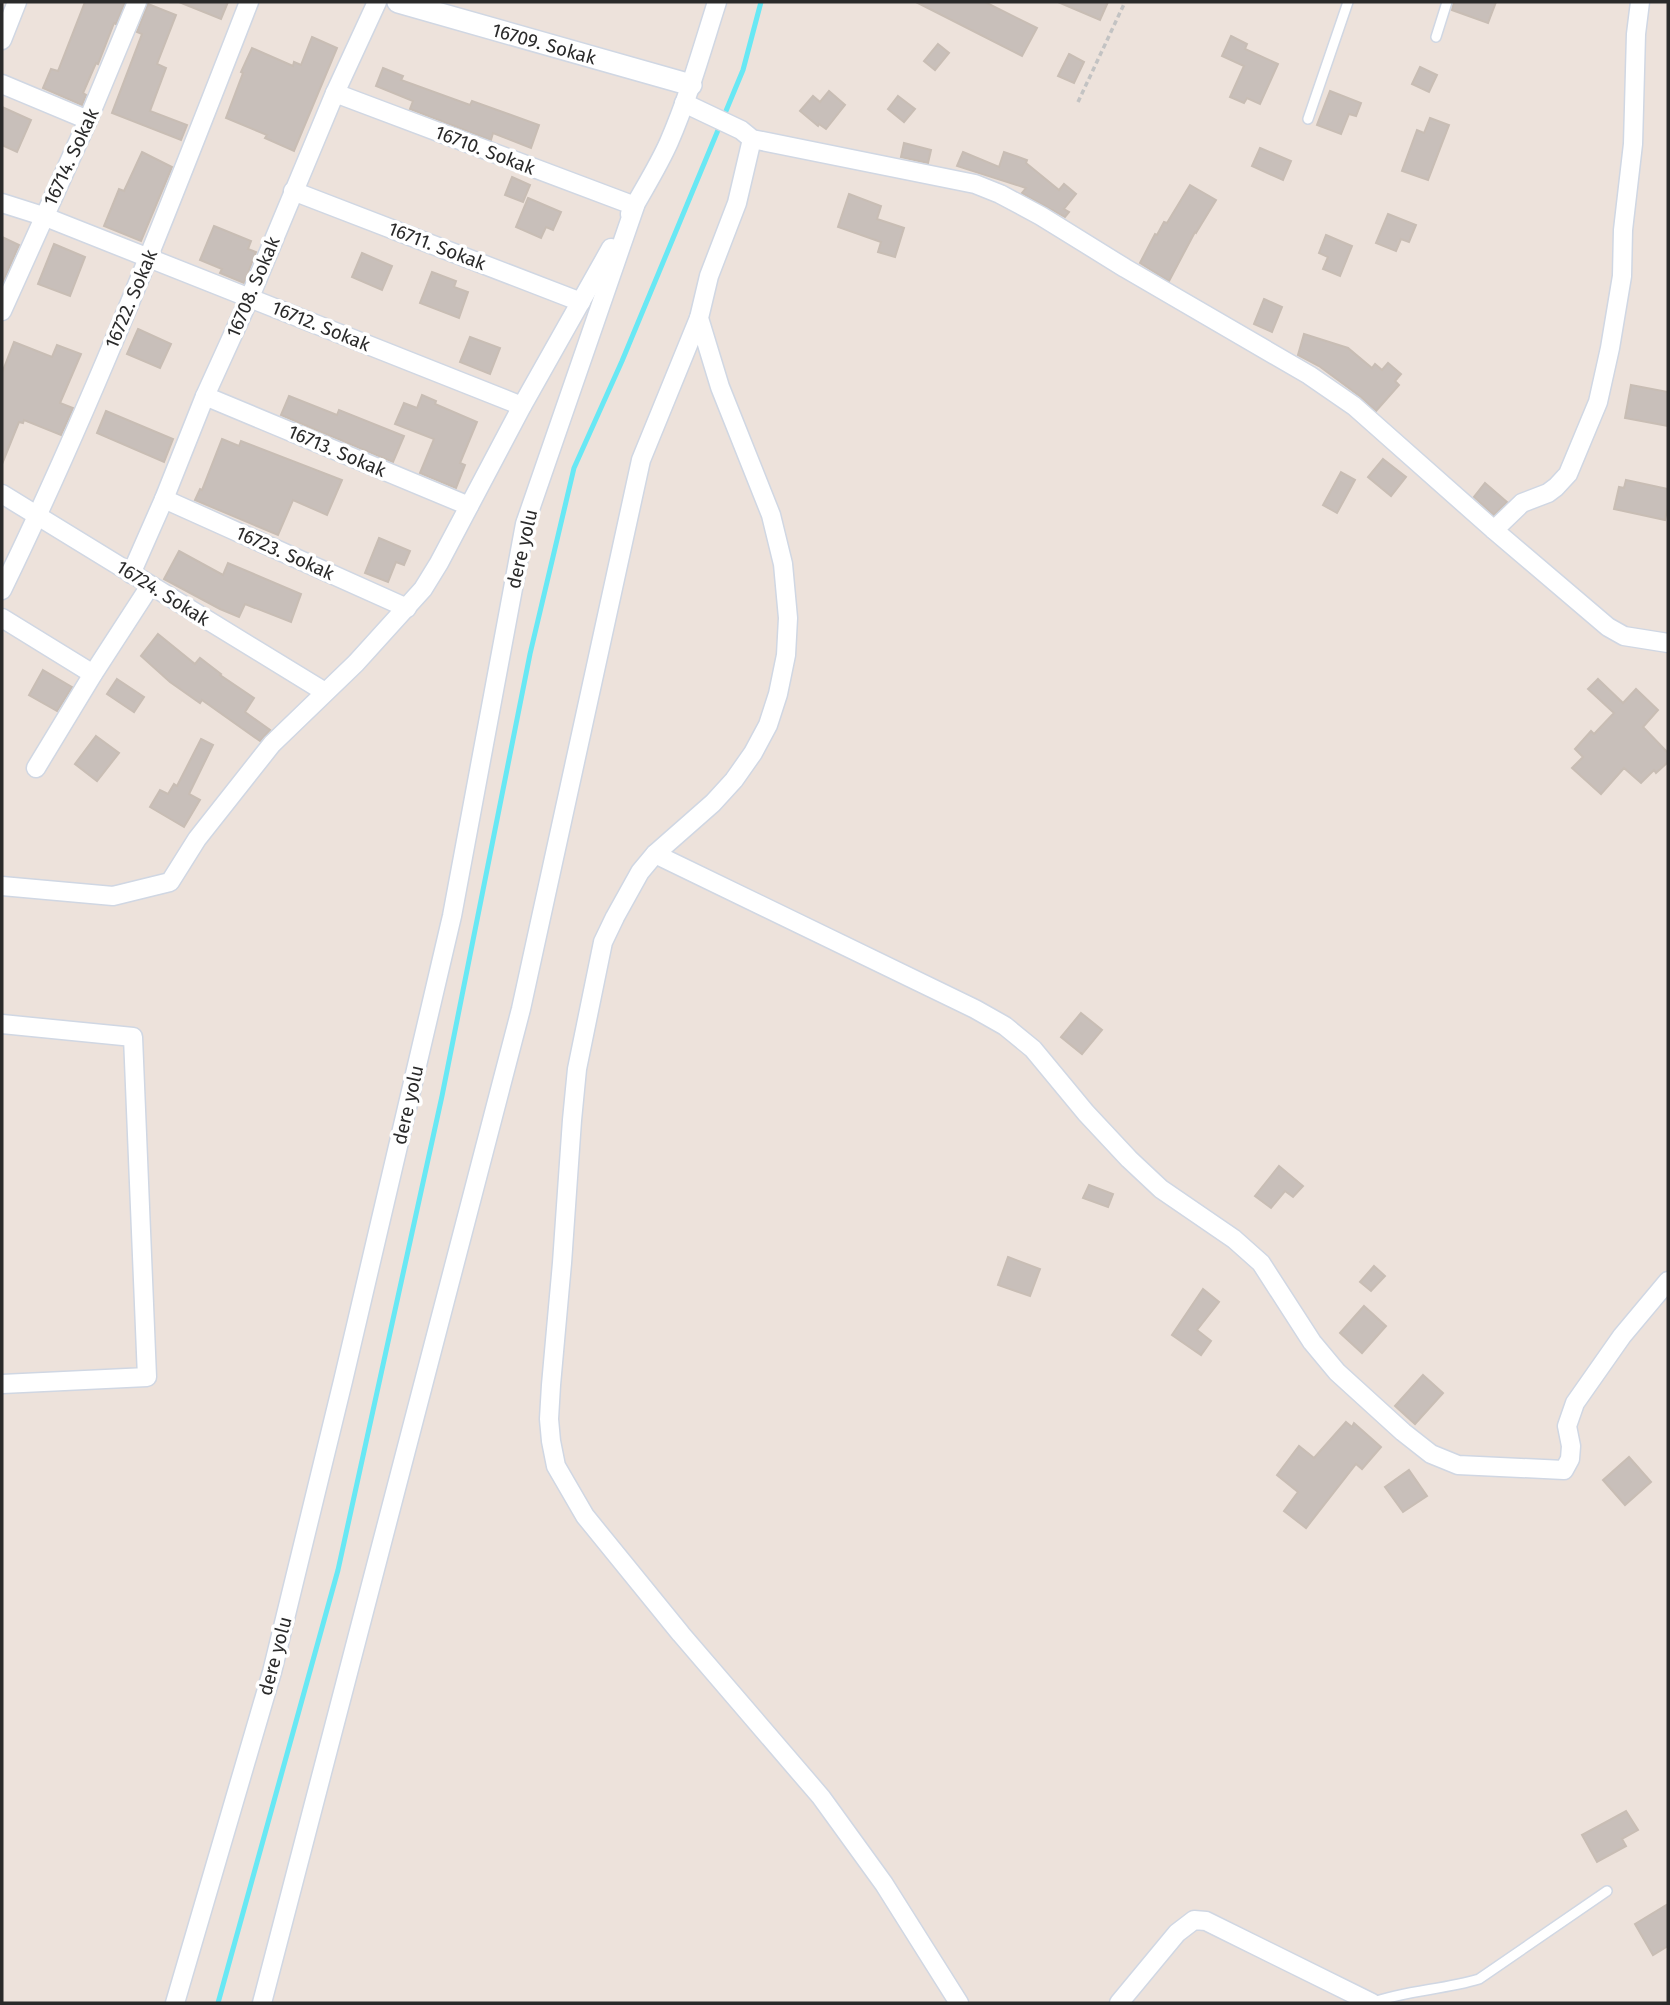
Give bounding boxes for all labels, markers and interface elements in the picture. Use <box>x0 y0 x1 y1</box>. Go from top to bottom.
street label: 16709. Sokak <box>490 18 599 69</box>
street label: 16714. Sokak <box>38 104 104 209</box>
street label: 16710. Sokak <box>432 120 539 180</box>
street label: 16711. Sokak <box>385 217 489 275</box>
street label: 16708. Sokak <box>221 233 285 341</box>
street label: 16722. Sokak <box>100 246 162 352</box>
street label: 16712. Sokak <box>268 296 374 356</box>
street label: 16713. Sokak <box>285 420 390 482</box>
street label: dere yolu <box>502 507 542 591</box>
street label: 16723. Sokak <box>232 521 338 585</box>
street label: 16724. Sokak <box>112 555 214 631</box>
street label: dere yolu <box>388 1063 428 1147</box>
street label: dere yolu <box>253 1614 297 1698</box>

